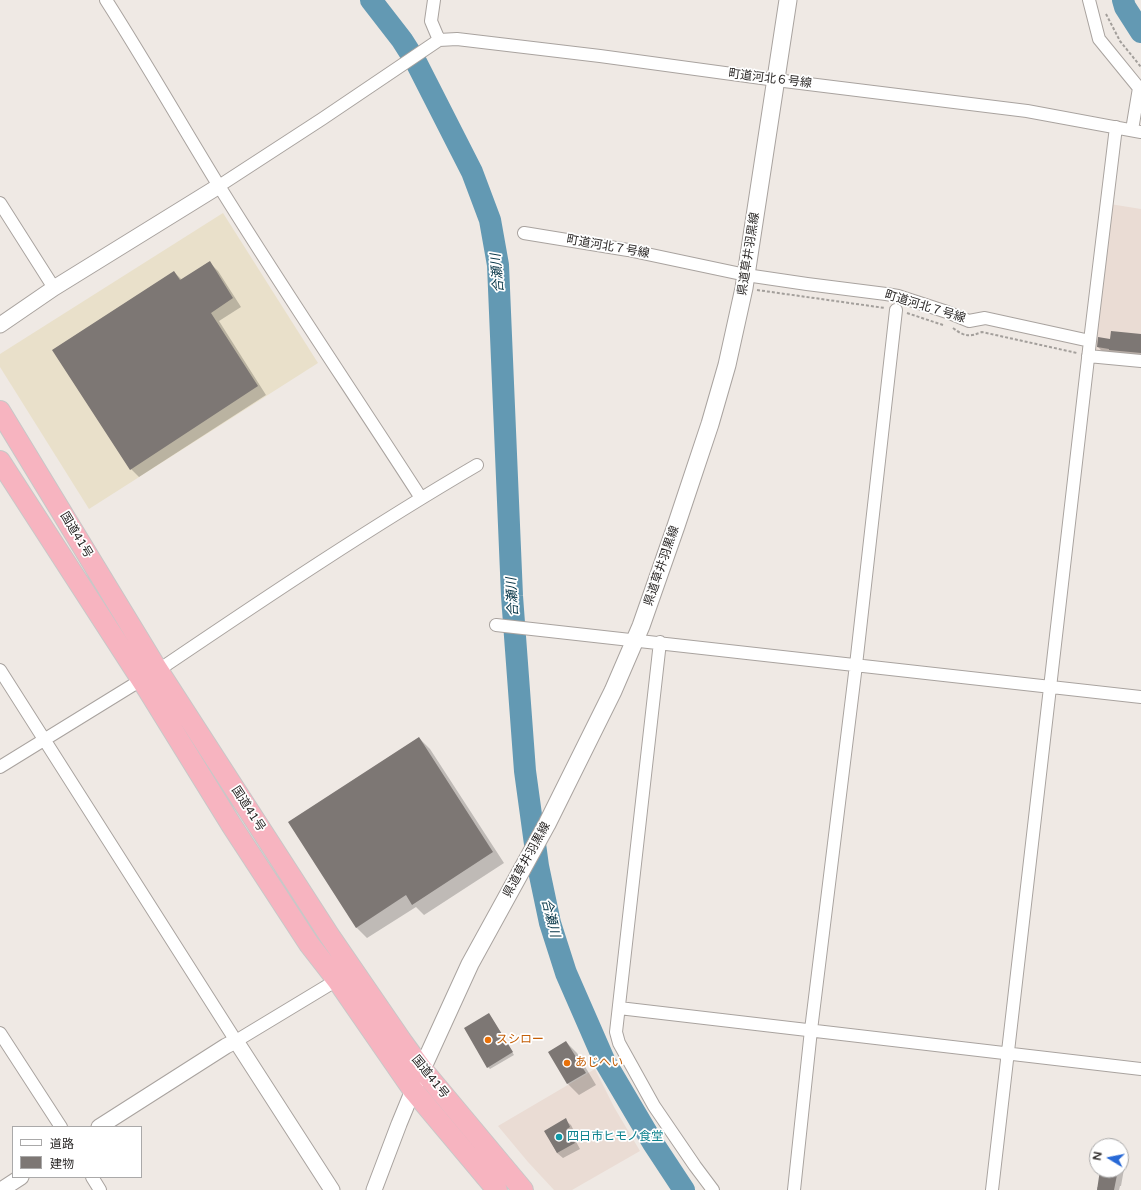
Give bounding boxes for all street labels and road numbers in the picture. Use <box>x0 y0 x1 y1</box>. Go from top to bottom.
street label: 町道河北６号線 <box>727 67 813 91</box>
street label: 県道草井羽黒線 <box>735 211 763 297</box>
street label: 町道河北７号線 <box>565 233 651 261</box>
street label: 町道河北７号線 <box>883 288 967 326</box>
street label: 国道41号 <box>57 509 95 561</box>
street label: 県道草井羽黒線 <box>642 524 682 608</box>
street label: 国道41号 <box>228 784 268 834</box>
street label: 県道草井羽黒線 <box>500 820 554 900</box>
street label: 国道41号 <box>408 1053 452 1101</box>

